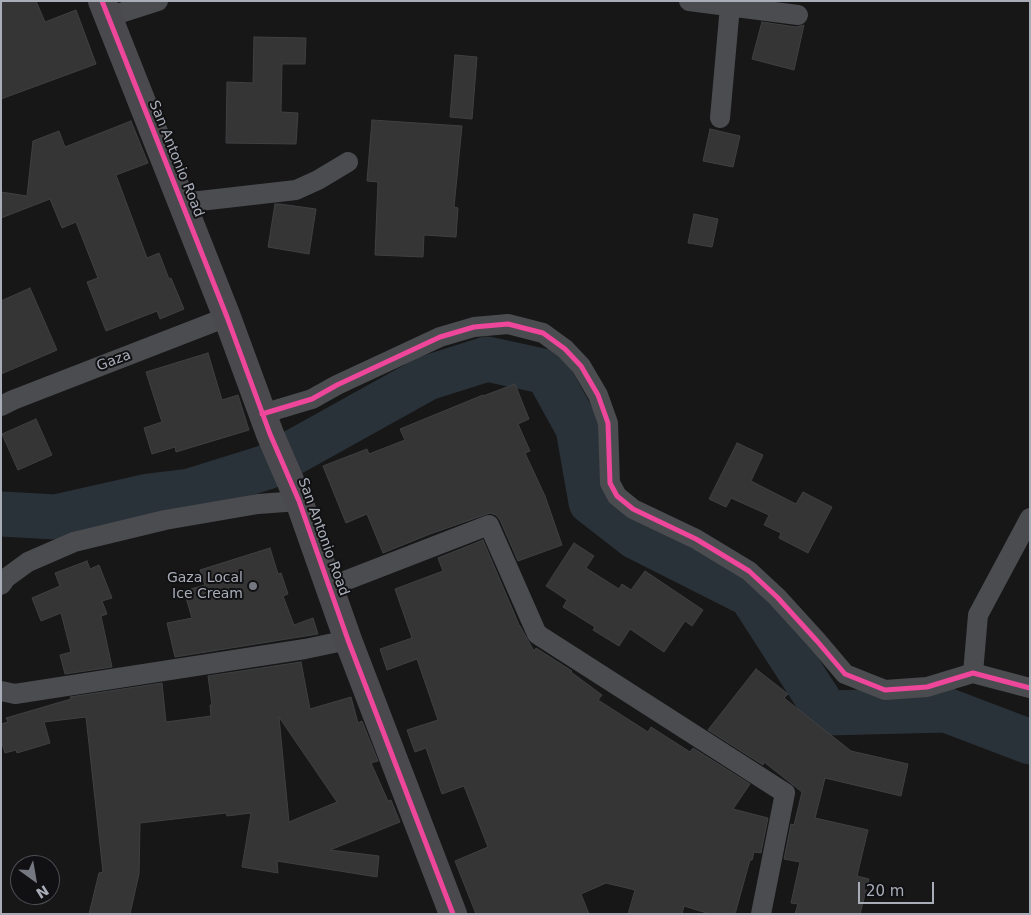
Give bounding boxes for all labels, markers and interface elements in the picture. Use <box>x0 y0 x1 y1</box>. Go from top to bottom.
street label: San Antonio Road <box>145 98 207 220</box>
street label: Gaza <box>94 347 134 375</box>
street label: San Antonio Road <box>294 476 352 598</box>
place label: Gaza Local Ice Cream <box>167 570 243 602</box>
marker: Gaza Local Ice Cream <box>247 580 259 592</box>
north arrow <box>10 855 60 905</box>
scale bar <box>861 872 937 904</box>
text: N <box>33 882 52 902</box>
text: 20 m <box>866 882 904 900</box>

